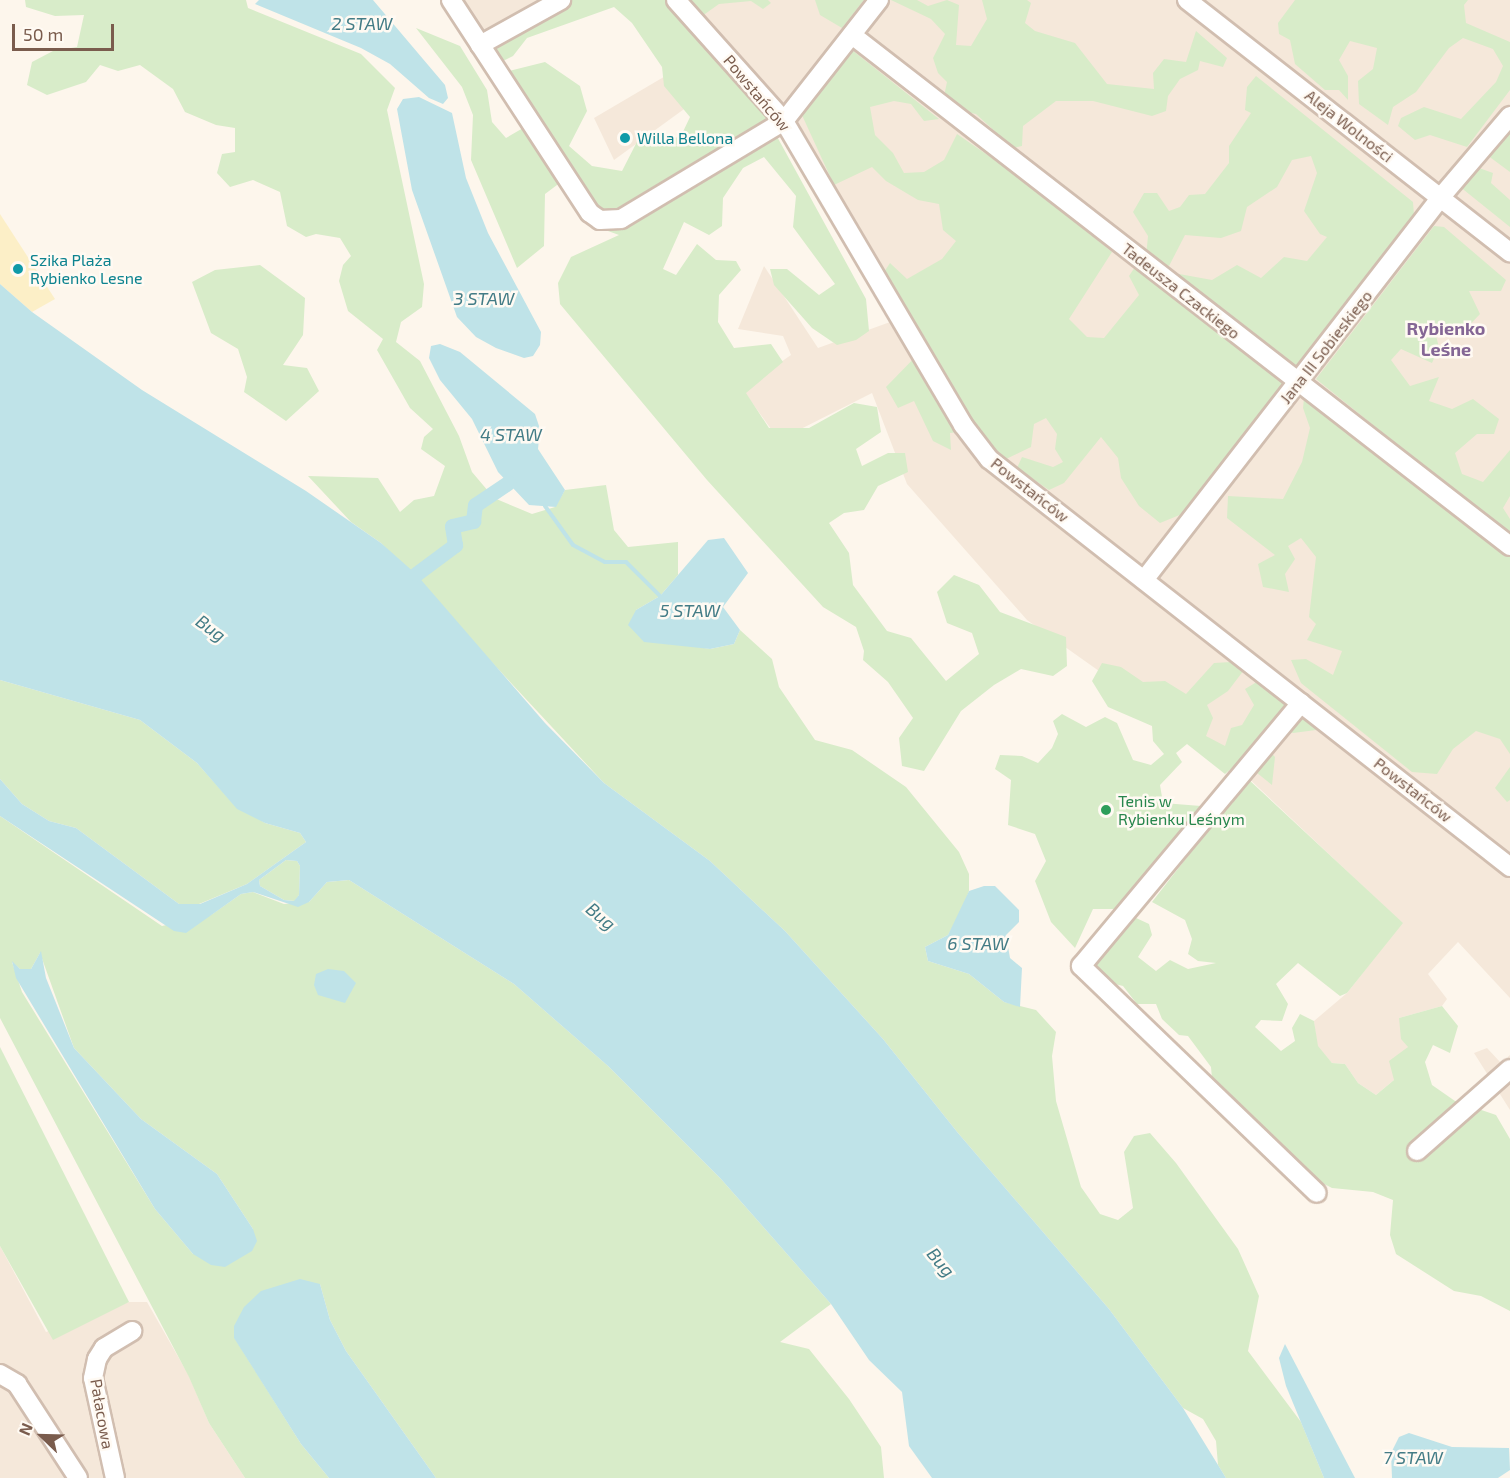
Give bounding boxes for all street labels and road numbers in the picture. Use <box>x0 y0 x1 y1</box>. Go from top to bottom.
street label: Powstańców <box>720 51 794 135</box>
street label: Aleja Wolności <box>1301 86 1397 166</box>
street label: Tadeusza Czackiego <box>1118 239 1244 343</box>
street label: Jana III Sobieskiego <box>1276 287 1376 407</box>
street label: Powstańców <box>987 454 1073 526</box>
street label: Powstańców <box>1370 754 1456 826</box>
street label: Pałacowa <box>86 1377 118 1451</box>

